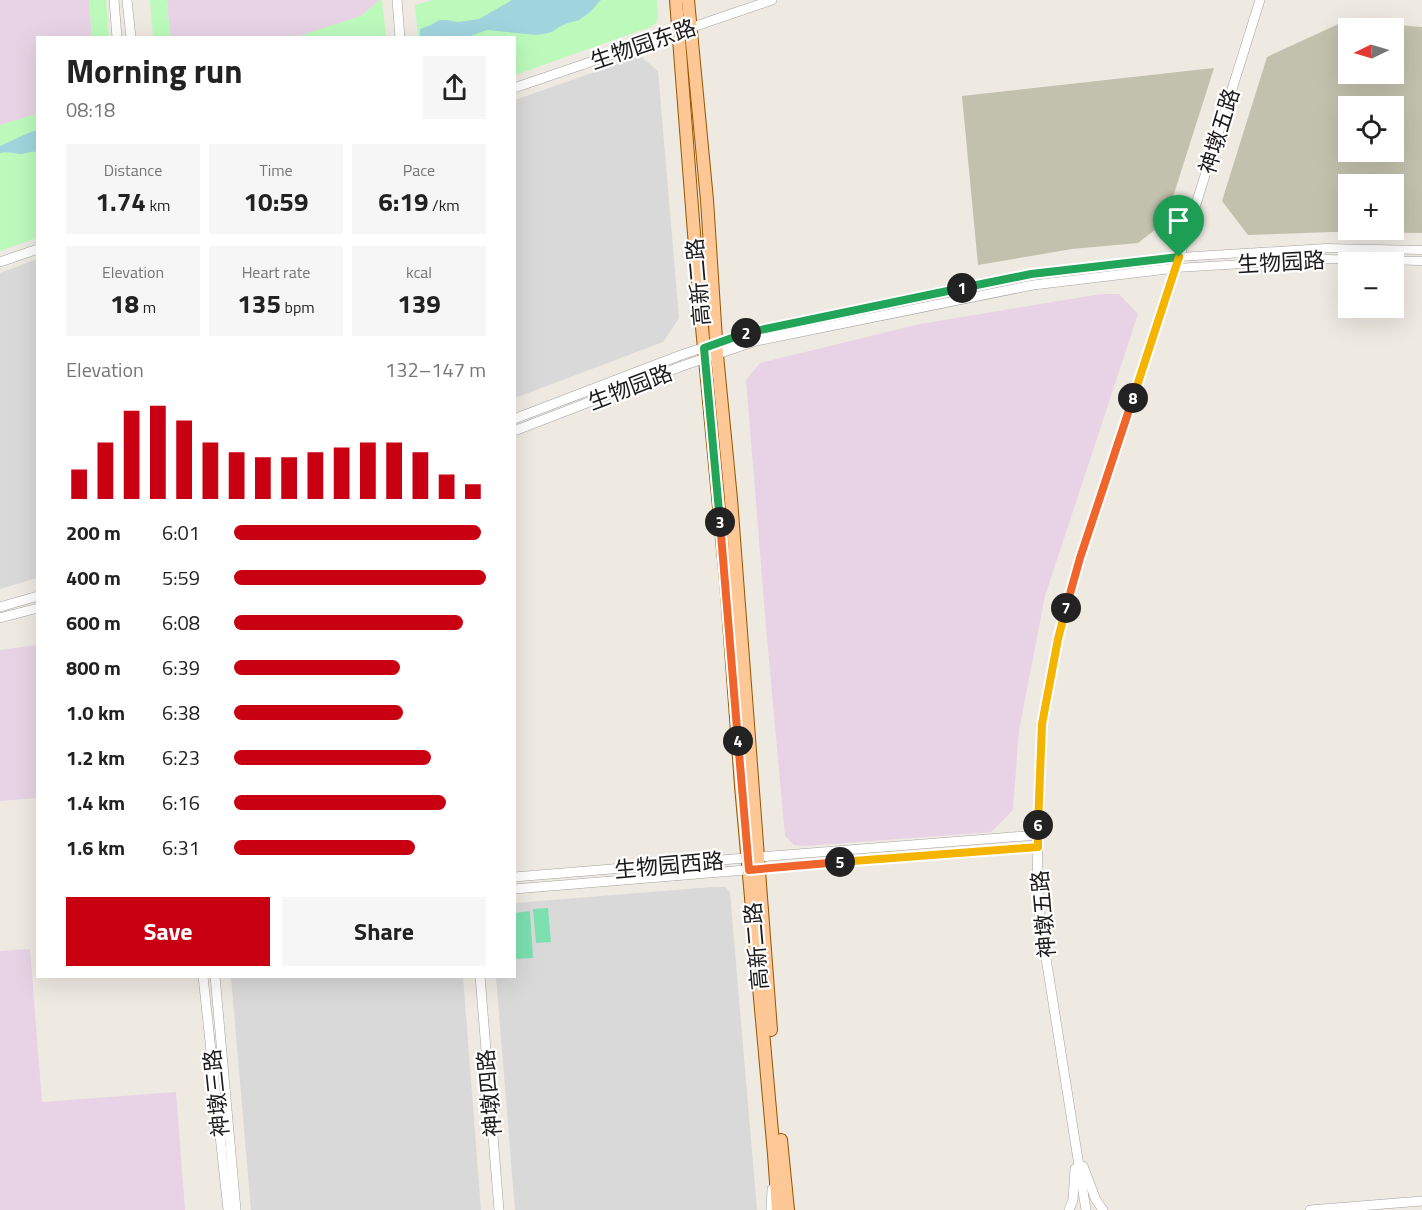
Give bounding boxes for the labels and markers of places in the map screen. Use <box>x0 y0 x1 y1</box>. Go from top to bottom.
pin <box>1153 195 1204 257</box>
pin: 1 <box>947 273 977 303</box>
pin: 2 <box>731 318 761 348</box>
pin: 8 <box>1118 383 1148 413</box>
pin: 3 <box>705 507 735 537</box>
pin: 7 <box>1051 593 1081 623</box>
pin: 4 <box>723 726 753 756</box>
pin: 6 <box>1023 810 1053 840</box>
pin: 5 <box>825 847 855 877</box>

